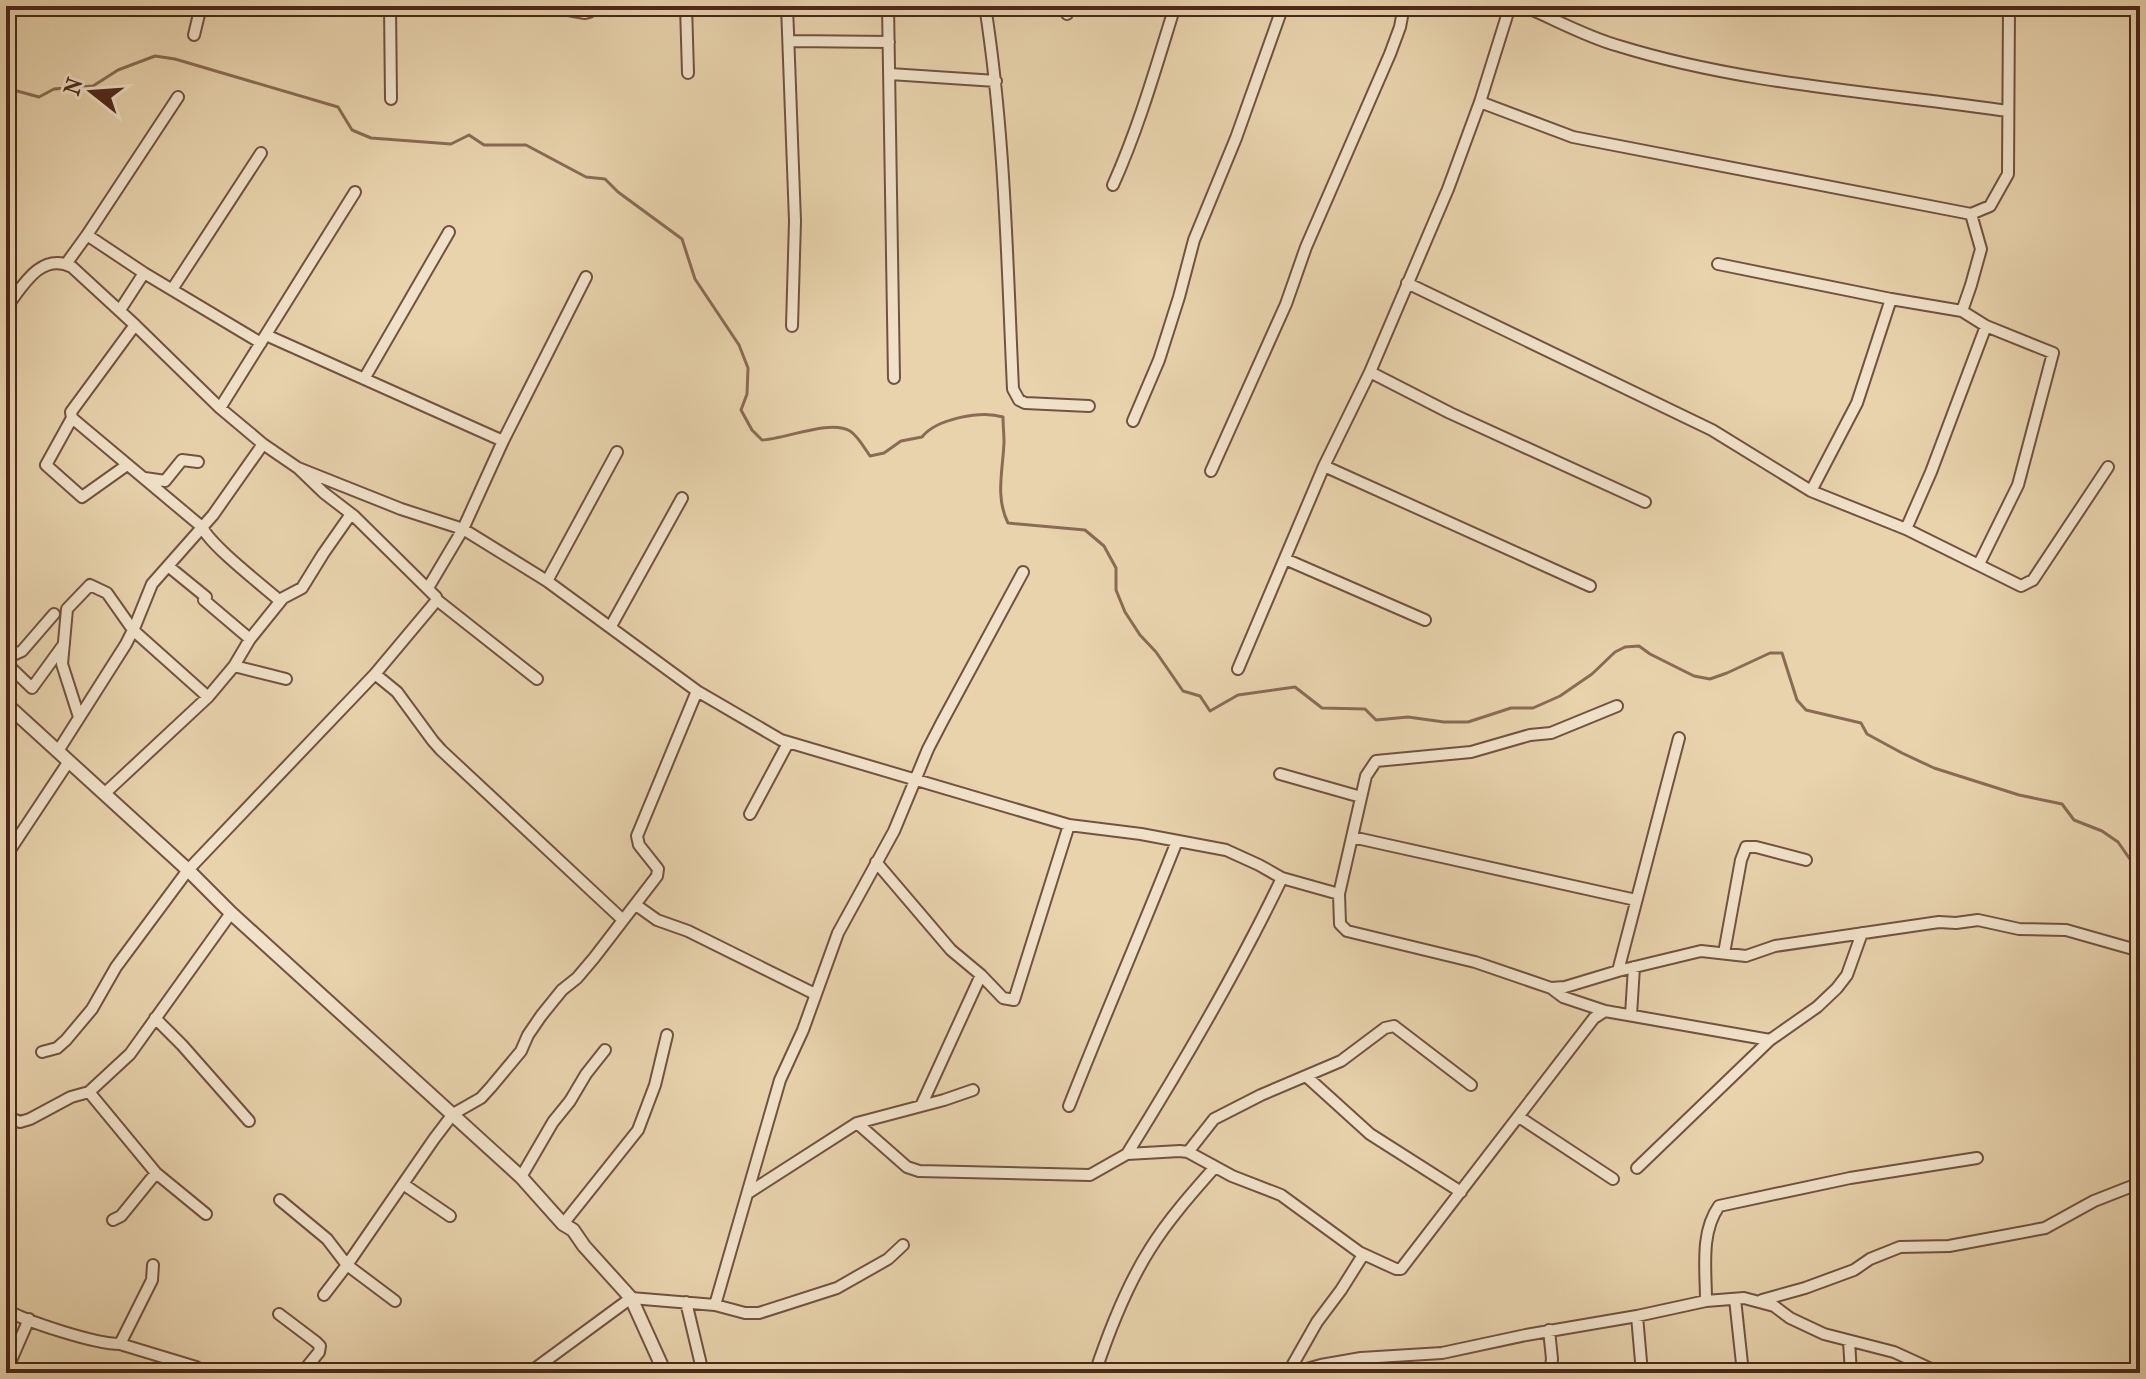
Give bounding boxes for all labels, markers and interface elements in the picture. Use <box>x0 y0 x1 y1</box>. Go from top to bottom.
north arrow <box>52 52 132 132</box>
text: N <box>59 74 89 98</box>

